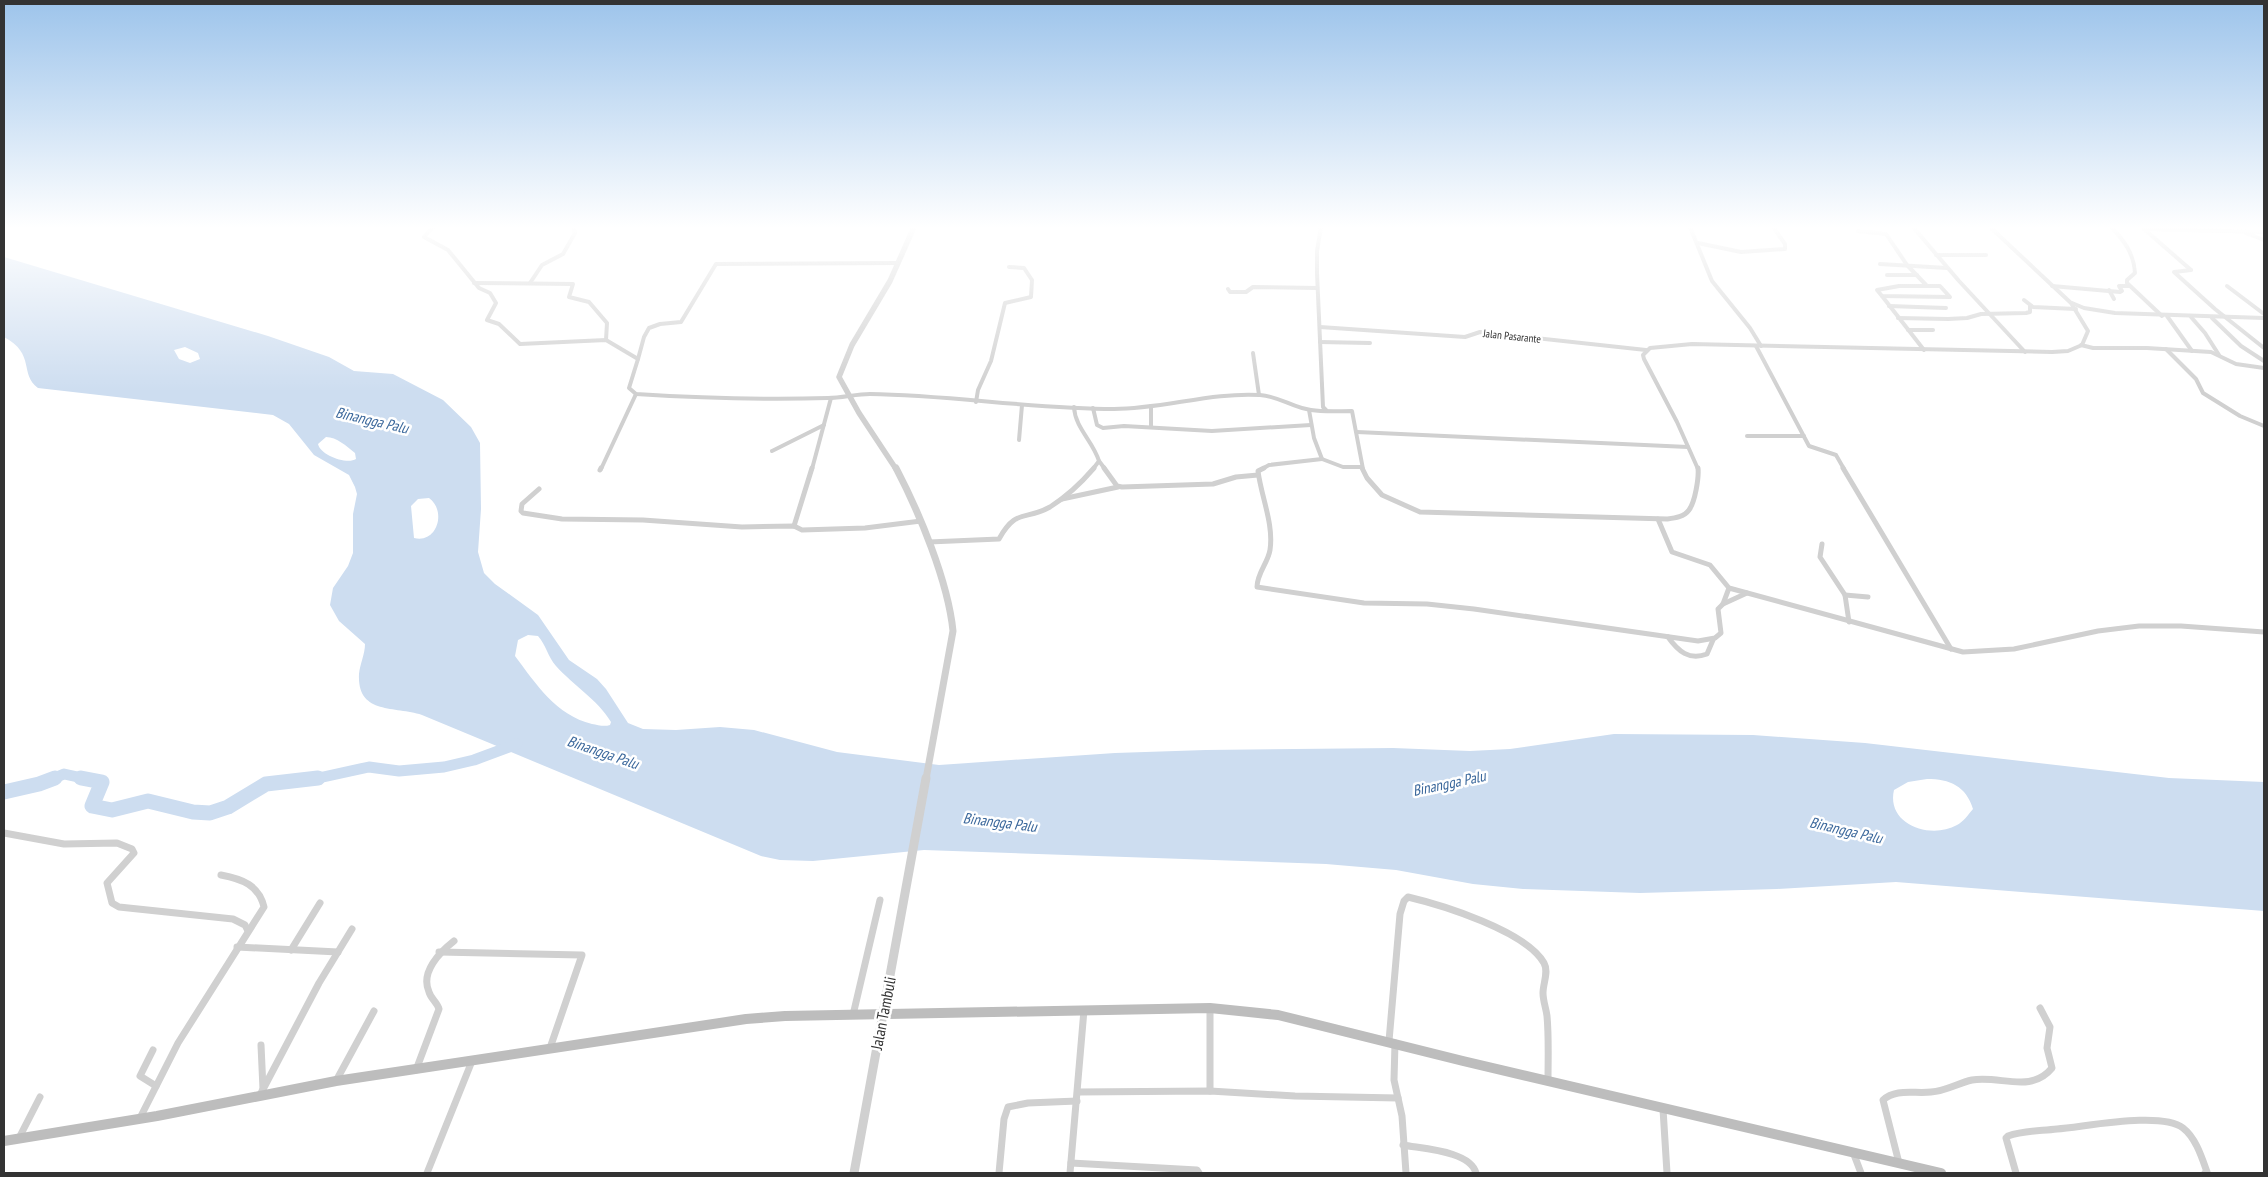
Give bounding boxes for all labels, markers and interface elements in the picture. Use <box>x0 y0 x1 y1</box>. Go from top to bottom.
street label: Jalan Pasarante <box>1481 326 1542 346</box>
water label: Binangga Palu <box>334 402 412 438</box>
water label: Binangga Palu <box>565 731 642 774</box>
water label: Binangga Palu <box>1411 766 1489 800</box>
water label: Binangga Palu <box>962 808 1039 836</box>
water label: Binangga Palu <box>1808 812 1886 848</box>
street label: Jalan Tambuli <box>866 975 900 1052</box>

